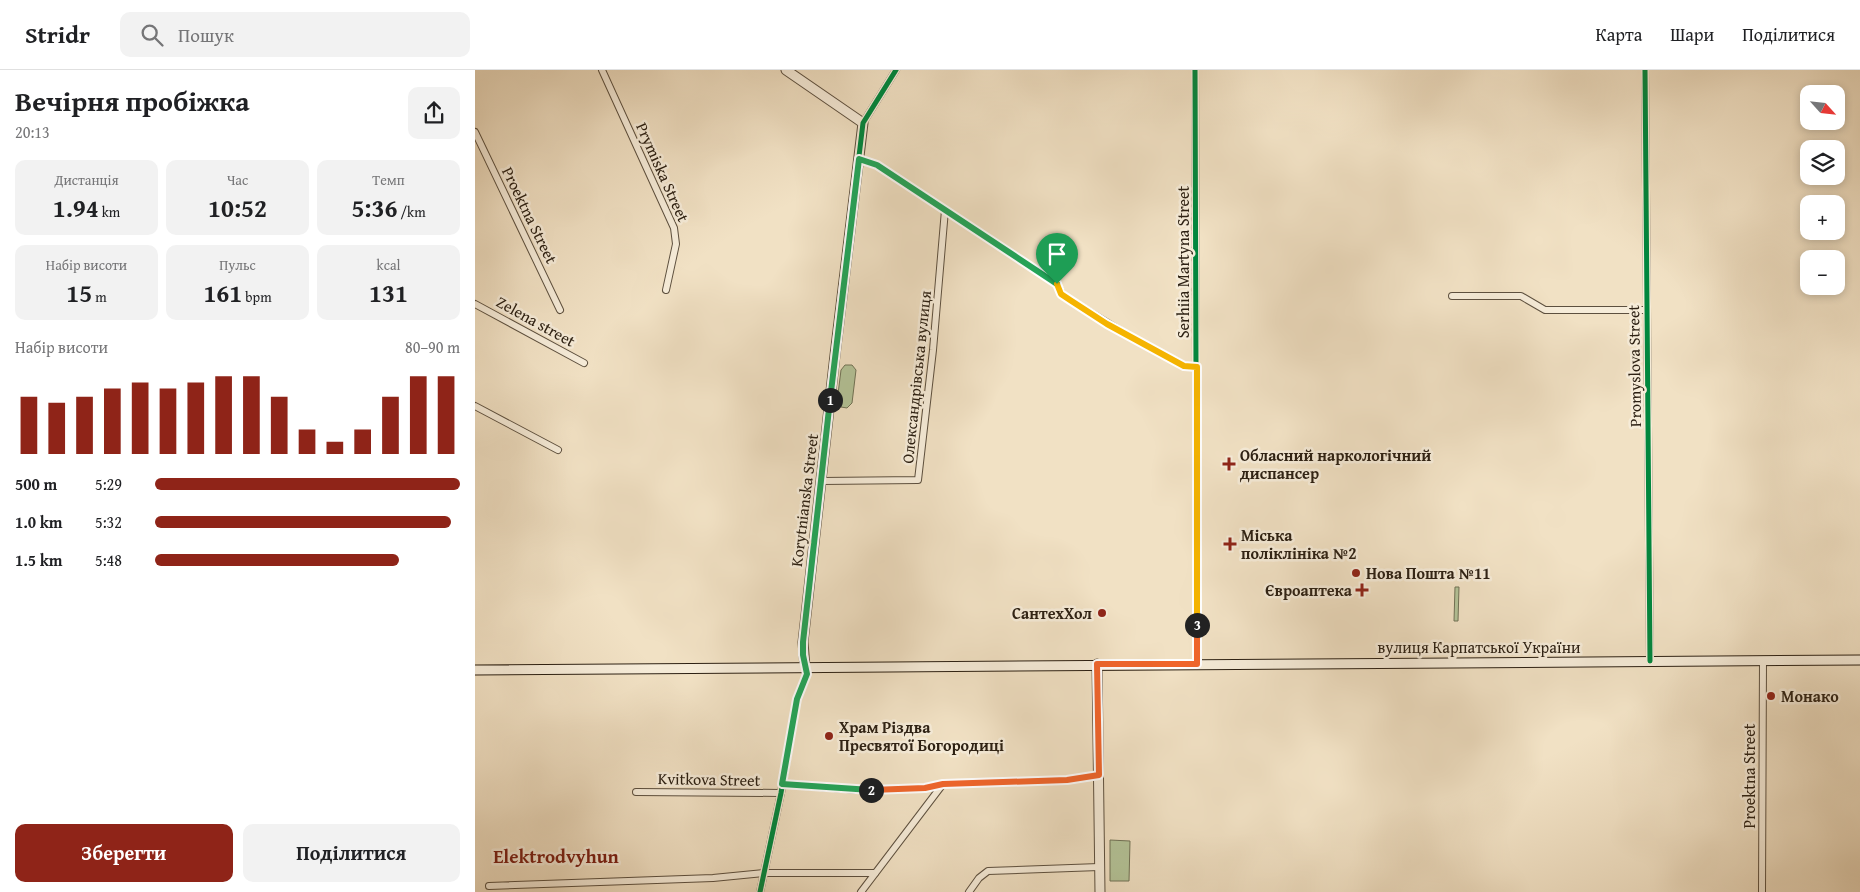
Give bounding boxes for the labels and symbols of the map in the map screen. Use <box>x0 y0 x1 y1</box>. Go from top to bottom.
north arrow <box>1800 85 1845 130</box>
street label: Prymiska Street <box>630 118 696 226</box>
street label: Proektna Street <box>496 163 564 268</box>
street label: Serhiia Martyna Street <box>1171 185 1195 338</box>
pin <box>1036 233 1078 284</box>
street label: Zelena street <box>492 289 580 353</box>
street label: Олександрівська вулиця <box>895 289 937 465</box>
street label: Promyslova Street <box>1621 304 1647 427</box>
pin: 1 <box>817 388 843 412</box>
street label: Korytnianska Street <box>784 432 824 568</box>
place label: Обласний наркологічний диспансер <box>1240 443 1431 485</box>
marker: Обласний наркологічний диспансер <box>1222 457 1236 471</box>
place label: Міська поліклініка №2 <box>1241 523 1357 565</box>
marker: Міська поліклініка №2 <box>1223 537 1237 551</box>
place label: Нова Пошта №11 <box>1366 561 1491 585</box>
marker: Нова Пошта №11 <box>1350 567 1362 579</box>
place label: Євроаптека <box>1265 578 1353 602</box>
marker: Євроаптека <box>1356 584 1368 596</box>
place label: СантехХол <box>1012 601 1093 625</box>
marker: СантехХол <box>1096 607 1108 619</box>
pin: 3 <box>1185 612 1209 638</box>
street label: вулиця Карпатської України <box>1377 635 1581 659</box>
place label: Монако <box>1781 684 1839 708</box>
marker: Монако <box>1765 690 1777 702</box>
place label: Храм Різдва Пресвятої Богородиці <box>839 715 1004 757</box>
street label: Proektna Street <box>1737 723 1761 828</box>
marker: Храм Різдва Пресвятої Богородиці <box>823 730 835 742</box>
street label: Kvitkova Street <box>658 766 761 792</box>
pin: 2 <box>859 778 883 802</box>
district label: Elektrodvyhun <box>493 842 620 870</box>

